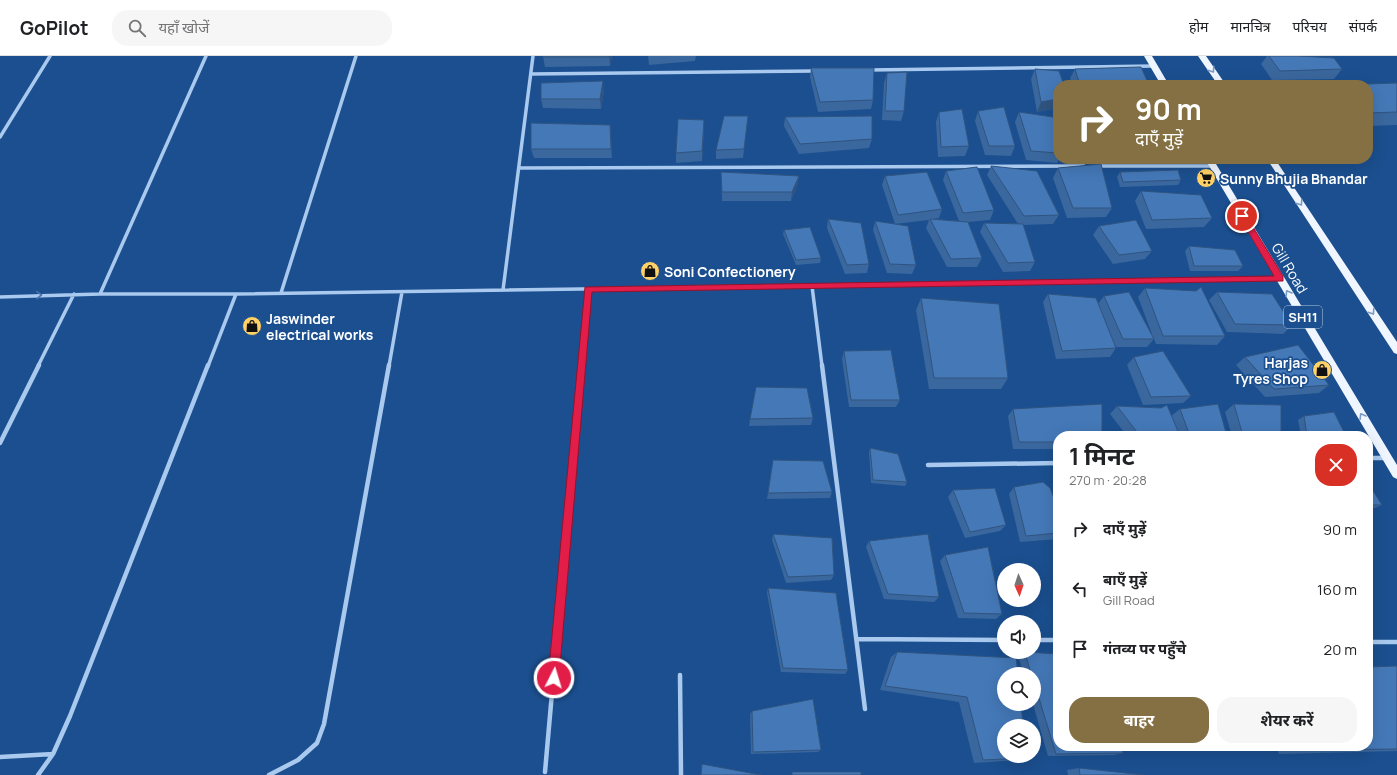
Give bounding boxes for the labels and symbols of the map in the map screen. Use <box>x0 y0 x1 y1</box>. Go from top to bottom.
one-way arrow <box>1207 66 1214 73</box>
supermarket icon: Sunny Bhujia Bhandar <box>1195 167 1217 189</box>
place label: Sunny Bhujia Bhandar <box>1220 169 1368 188</box>
pin <box>1225 199 1259 233</box>
one-way arrow <box>1295 199 1303 206</box>
street label: Gill Road <box>1268 239 1312 297</box>
shop icon: Soni Confectionery <box>639 260 661 282</box>
place label: Soni Confectionery <box>664 262 796 281</box>
one-way arrow <box>1286 290 1293 297</box>
one-way arrow <box>36 291 42 300</box>
road number: SH11 <box>1284 306 1322 328</box>
one-way arrow <box>1367 307 1374 314</box>
place label: Jaswinder electrical works <box>266 309 374 344</box>
shop icon: Jaswinder electrical works <box>241 315 263 337</box>
place label: Harjas Tyres Shop <box>1233 353 1308 388</box>
shop icon: Harjas Tyres Shop <box>1311 359 1333 381</box>
one-way arrow <box>1360 413 1367 420</box>
north arrow <box>997 563 1041 607</box>
position arrow <box>533 657 575 699</box>

